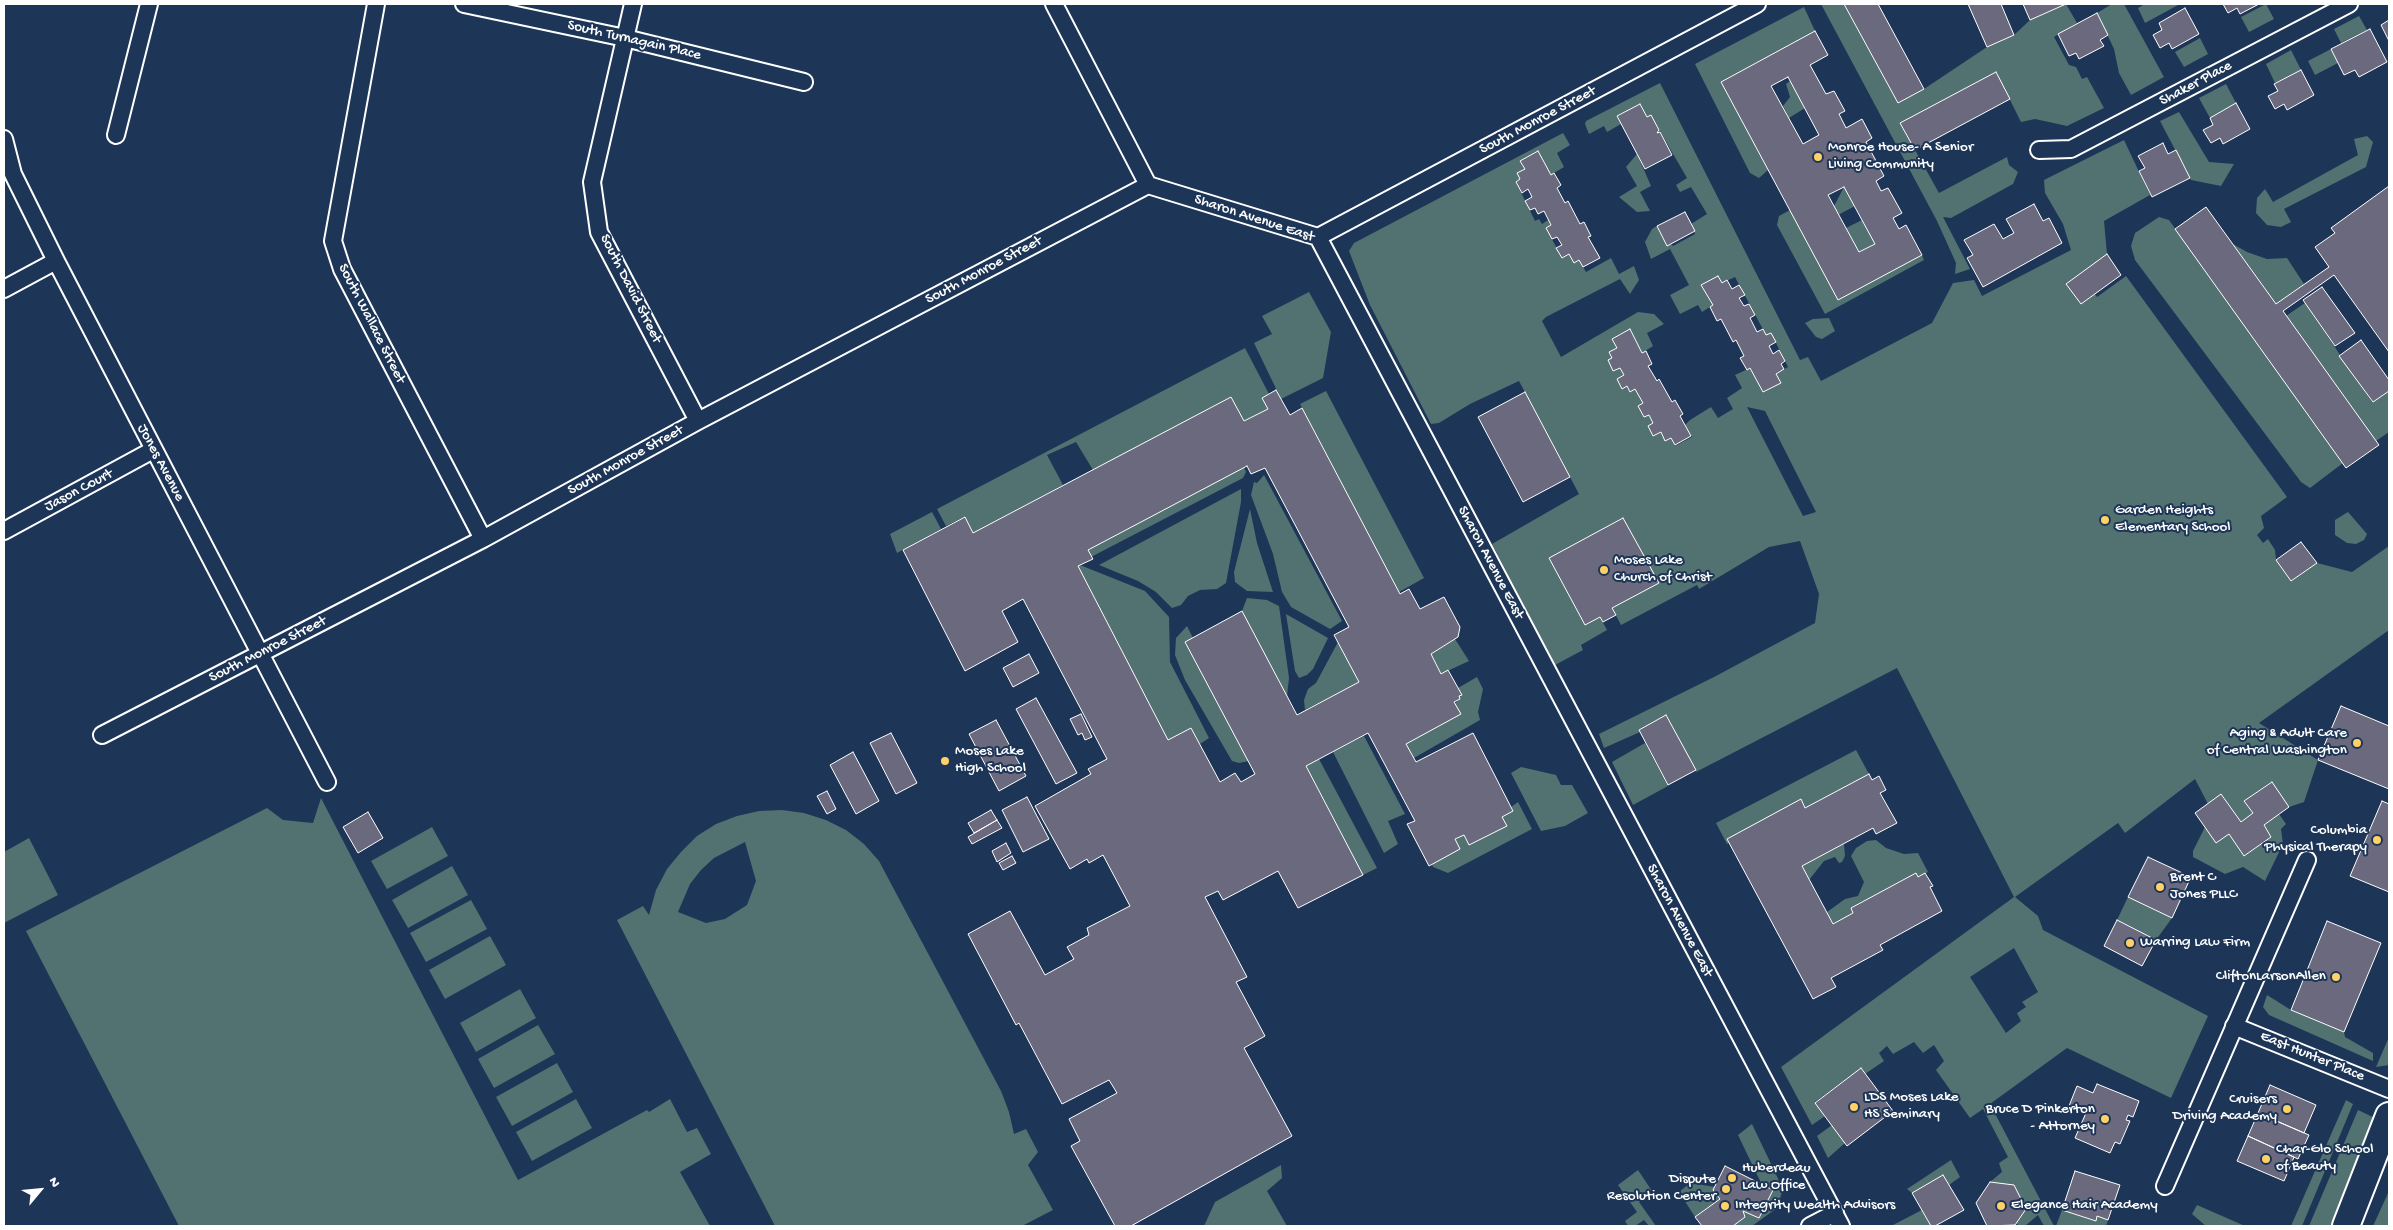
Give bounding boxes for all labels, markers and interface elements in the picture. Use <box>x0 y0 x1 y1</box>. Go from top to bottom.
street label: South Turnagain Place <box>565 17 703 65</box>
street label: Shaker Place <box>2157 57 2235 111</box>
street label: South Monroe Street <box>1477 83 1599 159</box>
place label: Monroe House- A Senior Living Community <box>1828 139 1973 174</box>
marker: Monroe House- A Senior Living Community <box>1812 151 1824 163</box>
street label: Sharon Avenue East <box>1192 191 1316 247</box>
street label: South David Street <box>595 232 665 346</box>
street label: South Monroe Street <box>923 233 1045 309</box>
street label: South Wallace Street <box>333 261 409 387</box>
street label: Jones Avenue <box>132 421 188 505</box>
street label: South Monroe Street <box>565 422 687 500</box>
street label: Jason Court <box>42 466 116 516</box>
place label: Garden Heights Elementary School <box>2115 502 2231 537</box>
street label: Sharon Avenue East <box>1453 504 1527 622</box>
marker: Garden Heights Elementary School <box>2099 514 2111 526</box>
place label: Moses Lake Church of Christ <box>1614 552 1712 587</box>
marker: Moses Lake Church of Christ <box>1598 564 1610 576</box>
street label: South Monroe Street <box>206 613 330 687</box>
place label: Aging & Adult Care of Central Washington <box>2207 725 2347 760</box>
marker: Aging & Adult Care of Central Washington <box>2351 737 2363 749</box>
place label: Moses Lake High School <box>955 743 1026 778</box>
marker: Moses Lake High School <box>939 755 951 767</box>
place label: Columbia Physical Therapy <box>2264 822 2367 857</box>
marker: Columbia Physical Therapy <box>2371 834 2383 846</box>
street label: Sharon Avenue East <box>1642 862 1716 980</box>
place label: Brent C Jones PLLC <box>2170 869 2237 904</box>
marker: Brent C Jones PLLC <box>2154 881 2166 893</box>
place label: Warring Law Firm <box>2140 934 2250 952</box>
marker: Warring Law Firm <box>2124 937 2136 949</box>
place label: CliftonLarsonAllen <box>2216 968 2326 986</box>
marker: CliftonLarsonAllen <box>2330 971 2342 983</box>
street label: East Hunter Place <box>2257 1028 2367 1086</box>
place label: LDS Moses Lake HS Seminary <box>1864 1089 1959 1124</box>
place label: Cruisers Driving Academy <box>2173 1091 2277 1126</box>
marker: LDS Moses Lake HS Seminary <box>1848 1101 1860 1113</box>
place label: Bruce D Pinkerton - Attorney <box>1986 1101 2095 1136</box>
marker: Cruisers Driving Academy <box>2281 1103 2293 1115</box>
marker: Bruce D Pinkerton - Attorney <box>2099 1113 2111 1125</box>
place label: Char-Glo School of Beauty <box>2276 1141 2374 1176</box>
marker: Char-Glo School of Beauty <box>2260 1153 2272 1165</box>
place label: Huberdeau Law Office <box>1742 1160 1810 1195</box>
north arrow <box>15 1165 65 1215</box>
place label: Dispute Resolution Center <box>1607 1171 1716 1206</box>
marker: Huberdeau Law Office <box>1726 1172 1738 1184</box>
text: N <box>44 1175 63 1191</box>
marker: Dispute Resolution Center <box>1720 1183 1732 1195</box>
place label: Integrity Wealth Advisors <box>1735 1197 1895 1215</box>
place label: Elegance Hair Academy <box>2011 1197 2158 1215</box>
marker: Integrity Wealth Advisors <box>1719 1200 1731 1212</box>
marker: Elegance Hair Academy <box>1995 1200 2007 1212</box>

